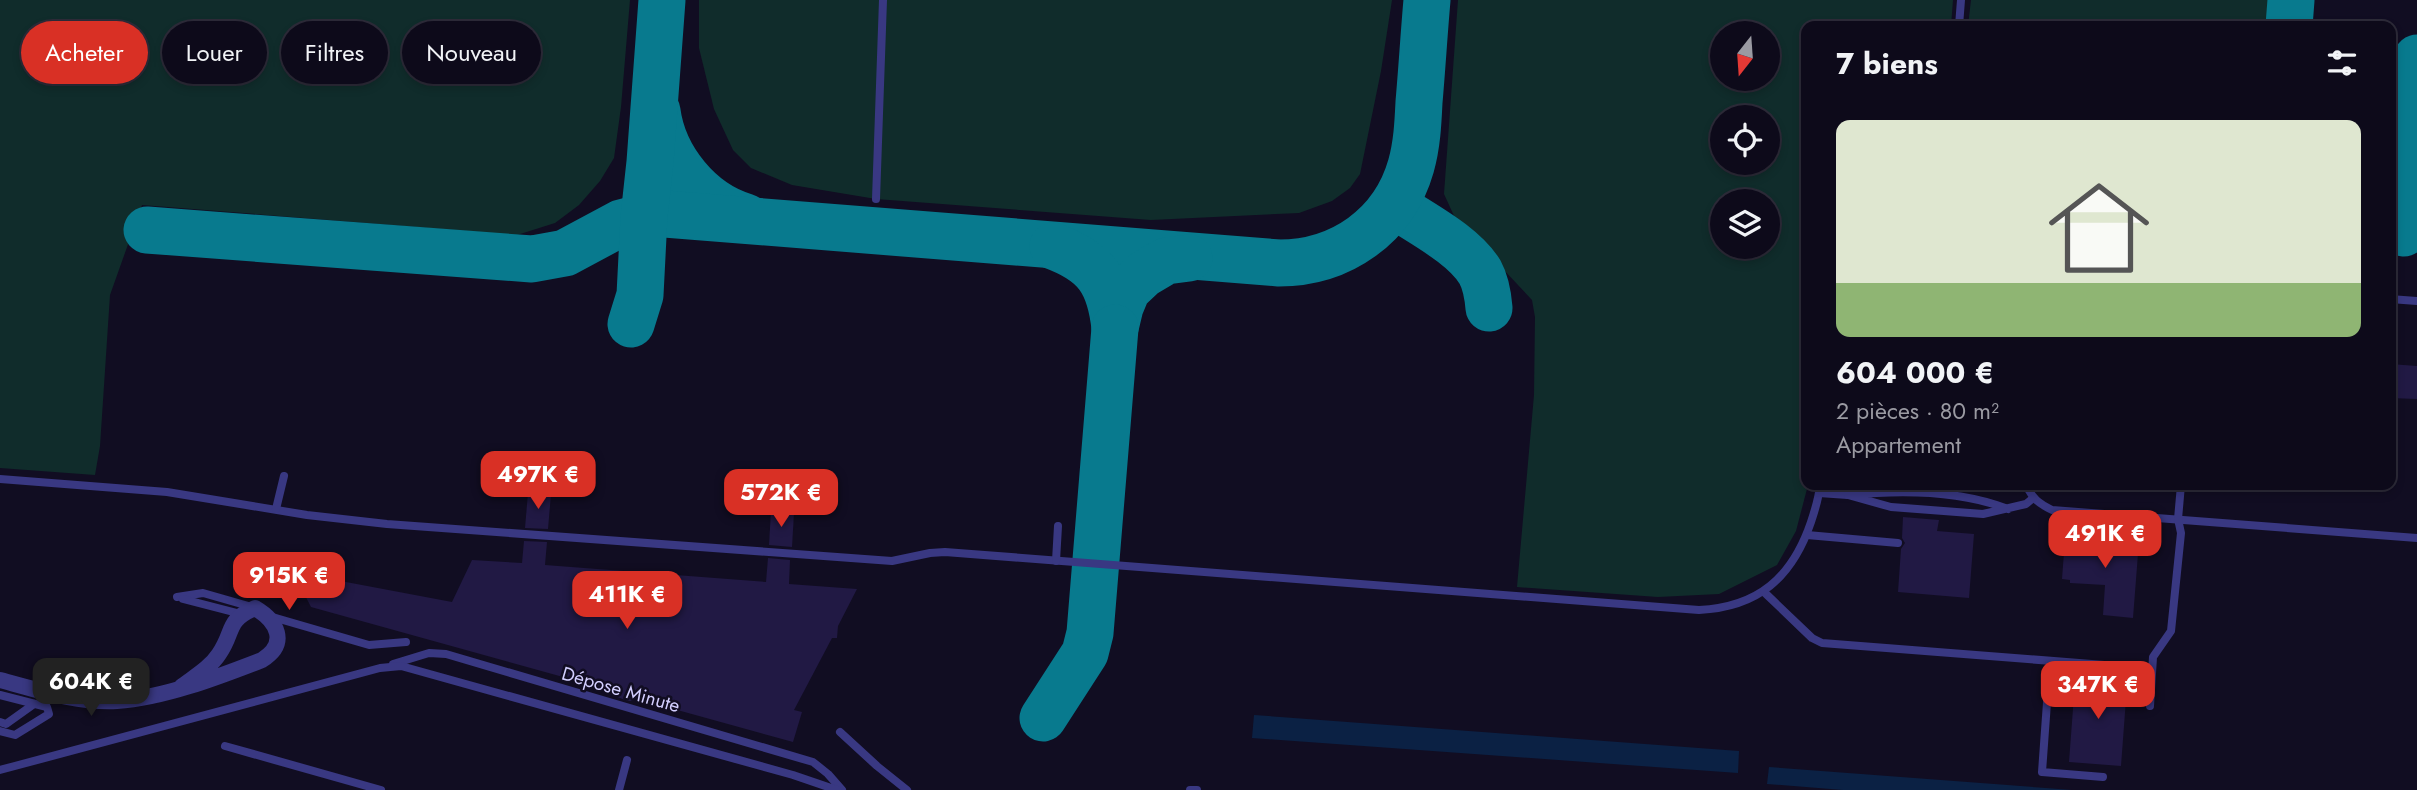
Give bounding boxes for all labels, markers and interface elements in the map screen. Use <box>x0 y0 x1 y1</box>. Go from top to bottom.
chip: Acheter <box>21 21 148 84</box>
chip: Louer <box>162 21 267 84</box>
chip: Filtres <box>281 21 388 84</box>
chip: Nouveau <box>402 21 541 84</box>
north arrow <box>1710 21 1780 91</box>
map controls <box>1710 21 1780 259</box>
text: 7 biens <box>1836 42 1938 85</box>
icon: filters <box>2323 44 2361 82</box>
button: locate <box>1710 105 1780 175</box>
icon: home <box>2036 165 2162 291</box>
button: layers <box>1710 189 1780 259</box>
text: 604 000 € <box>1836 351 1994 394</box>
text: 2 pièces · 80 m² <box>1836 394 1999 428</box>
text: Appartement <box>1836 428 1961 462</box>
pin: 497K € <box>481 452 595 511</box>
text: 497K € <box>497 457 579 491</box>
pin: 572K € <box>724 470 838 529</box>
text: 572K € <box>740 475 822 509</box>
pin: 491K € <box>2048 510 2162 570</box>
text: 491K € <box>2064 516 2146 550</box>
pin: 915K € <box>232 552 346 612</box>
text: 915K € <box>249 558 329 592</box>
pin: 411K € <box>570 572 684 631</box>
text: 411K € <box>588 577 666 611</box>
pin: 604K € <box>34 658 148 718</box>
street label: Dépose Minute <box>559 660 683 719</box>
pin: 347K € <box>2041 662 2155 721</box>
text: 604K € <box>49 664 133 698</box>
text: 347K € <box>2057 667 2139 701</box>

